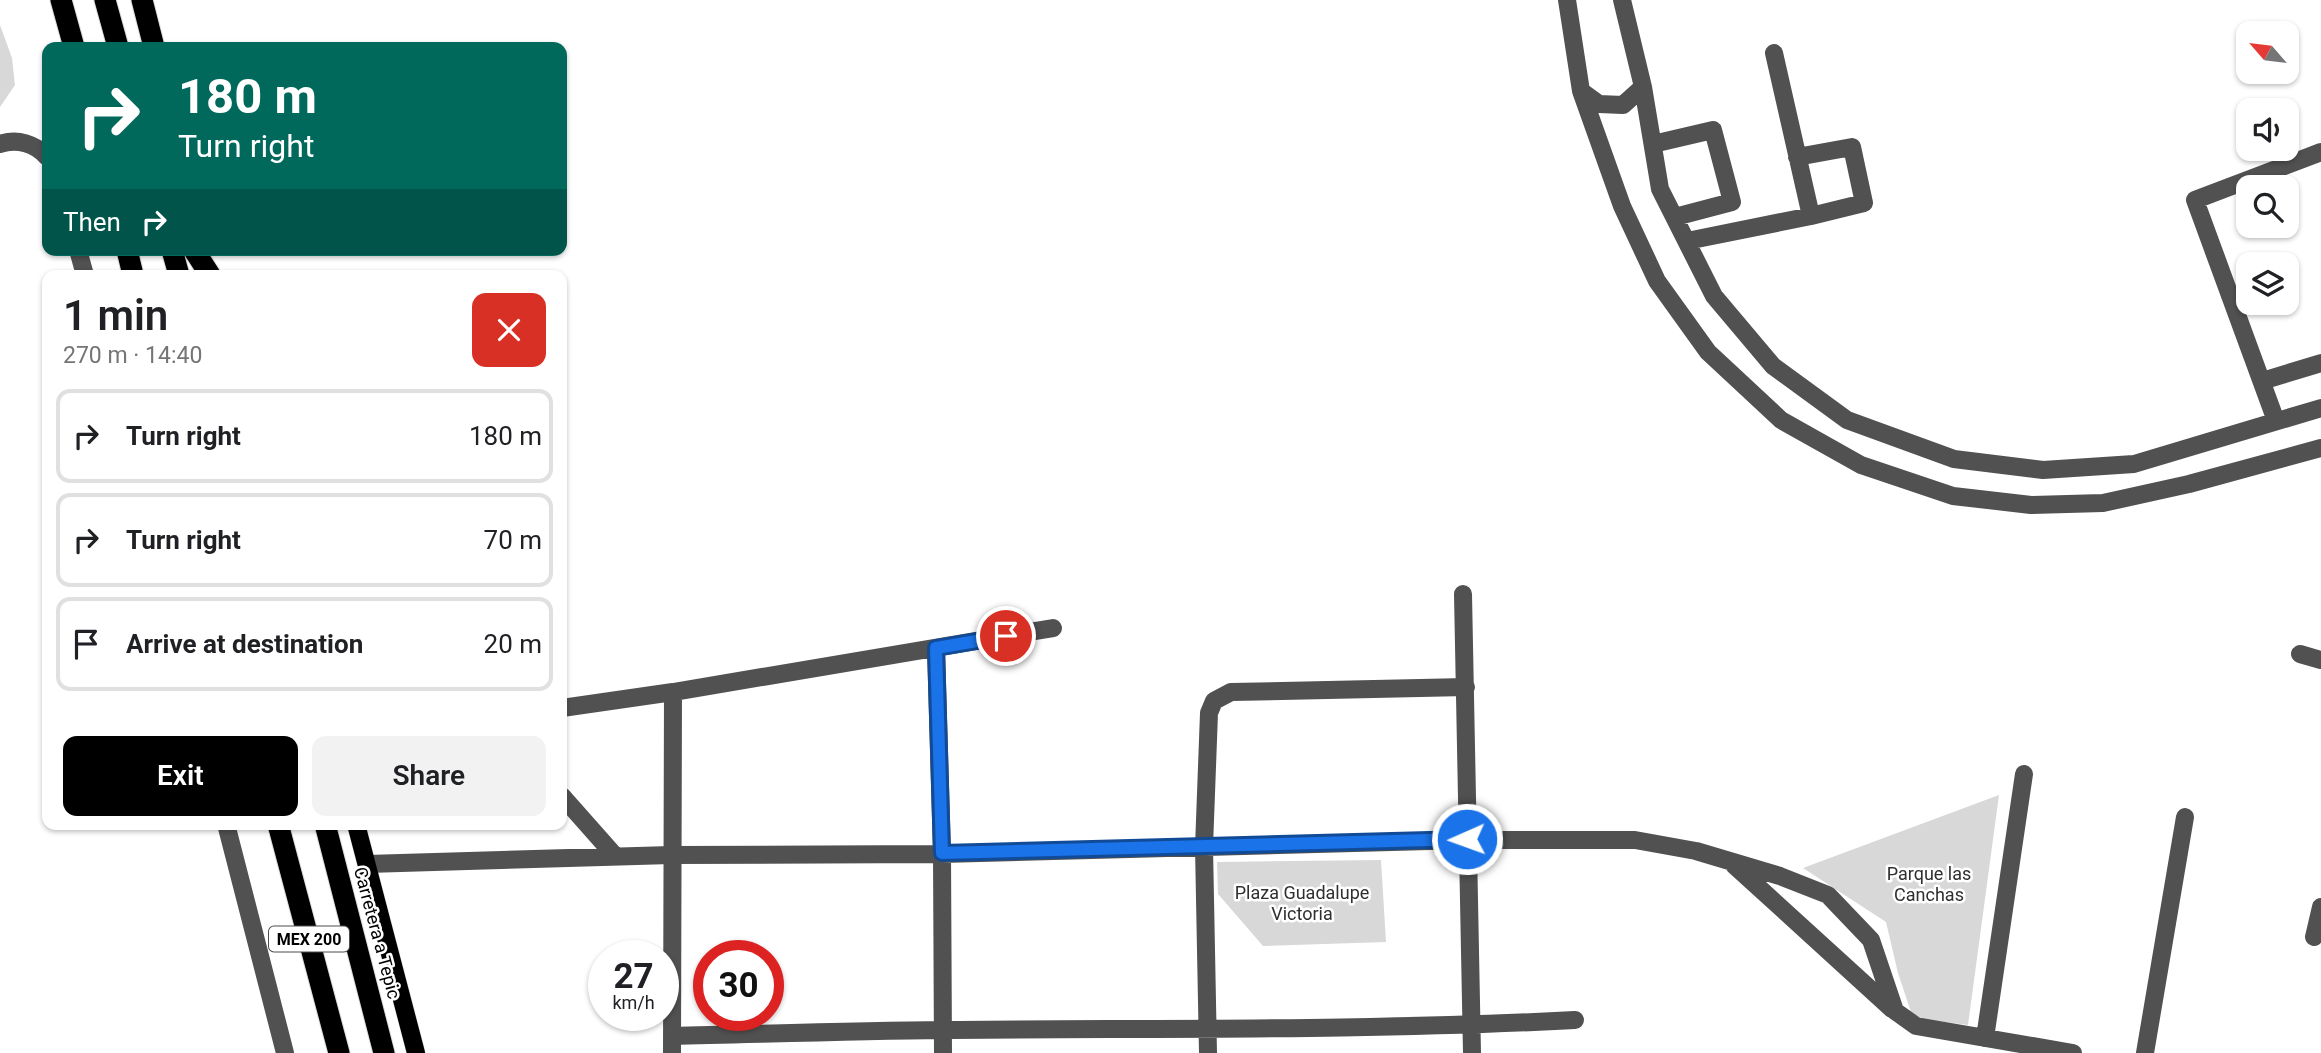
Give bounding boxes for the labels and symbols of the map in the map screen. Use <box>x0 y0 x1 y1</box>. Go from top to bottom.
north arrow <box>2236 21 2300 84</box>
pin <box>976 606 1036 666</box>
position arrow <box>1430 802 1504 876</box>
park label: Parque las Canchas <box>1887 863 1971 905</box>
street label: Carretera a Tepic <box>350 865 405 1001</box>
park label: Plaza Guadalupe Victoria <box>1235 882 1369 924</box>
road number: MEX 200 <box>269 926 349 951</box>
speed limit sign: 30 <box>693 940 784 1031</box>

